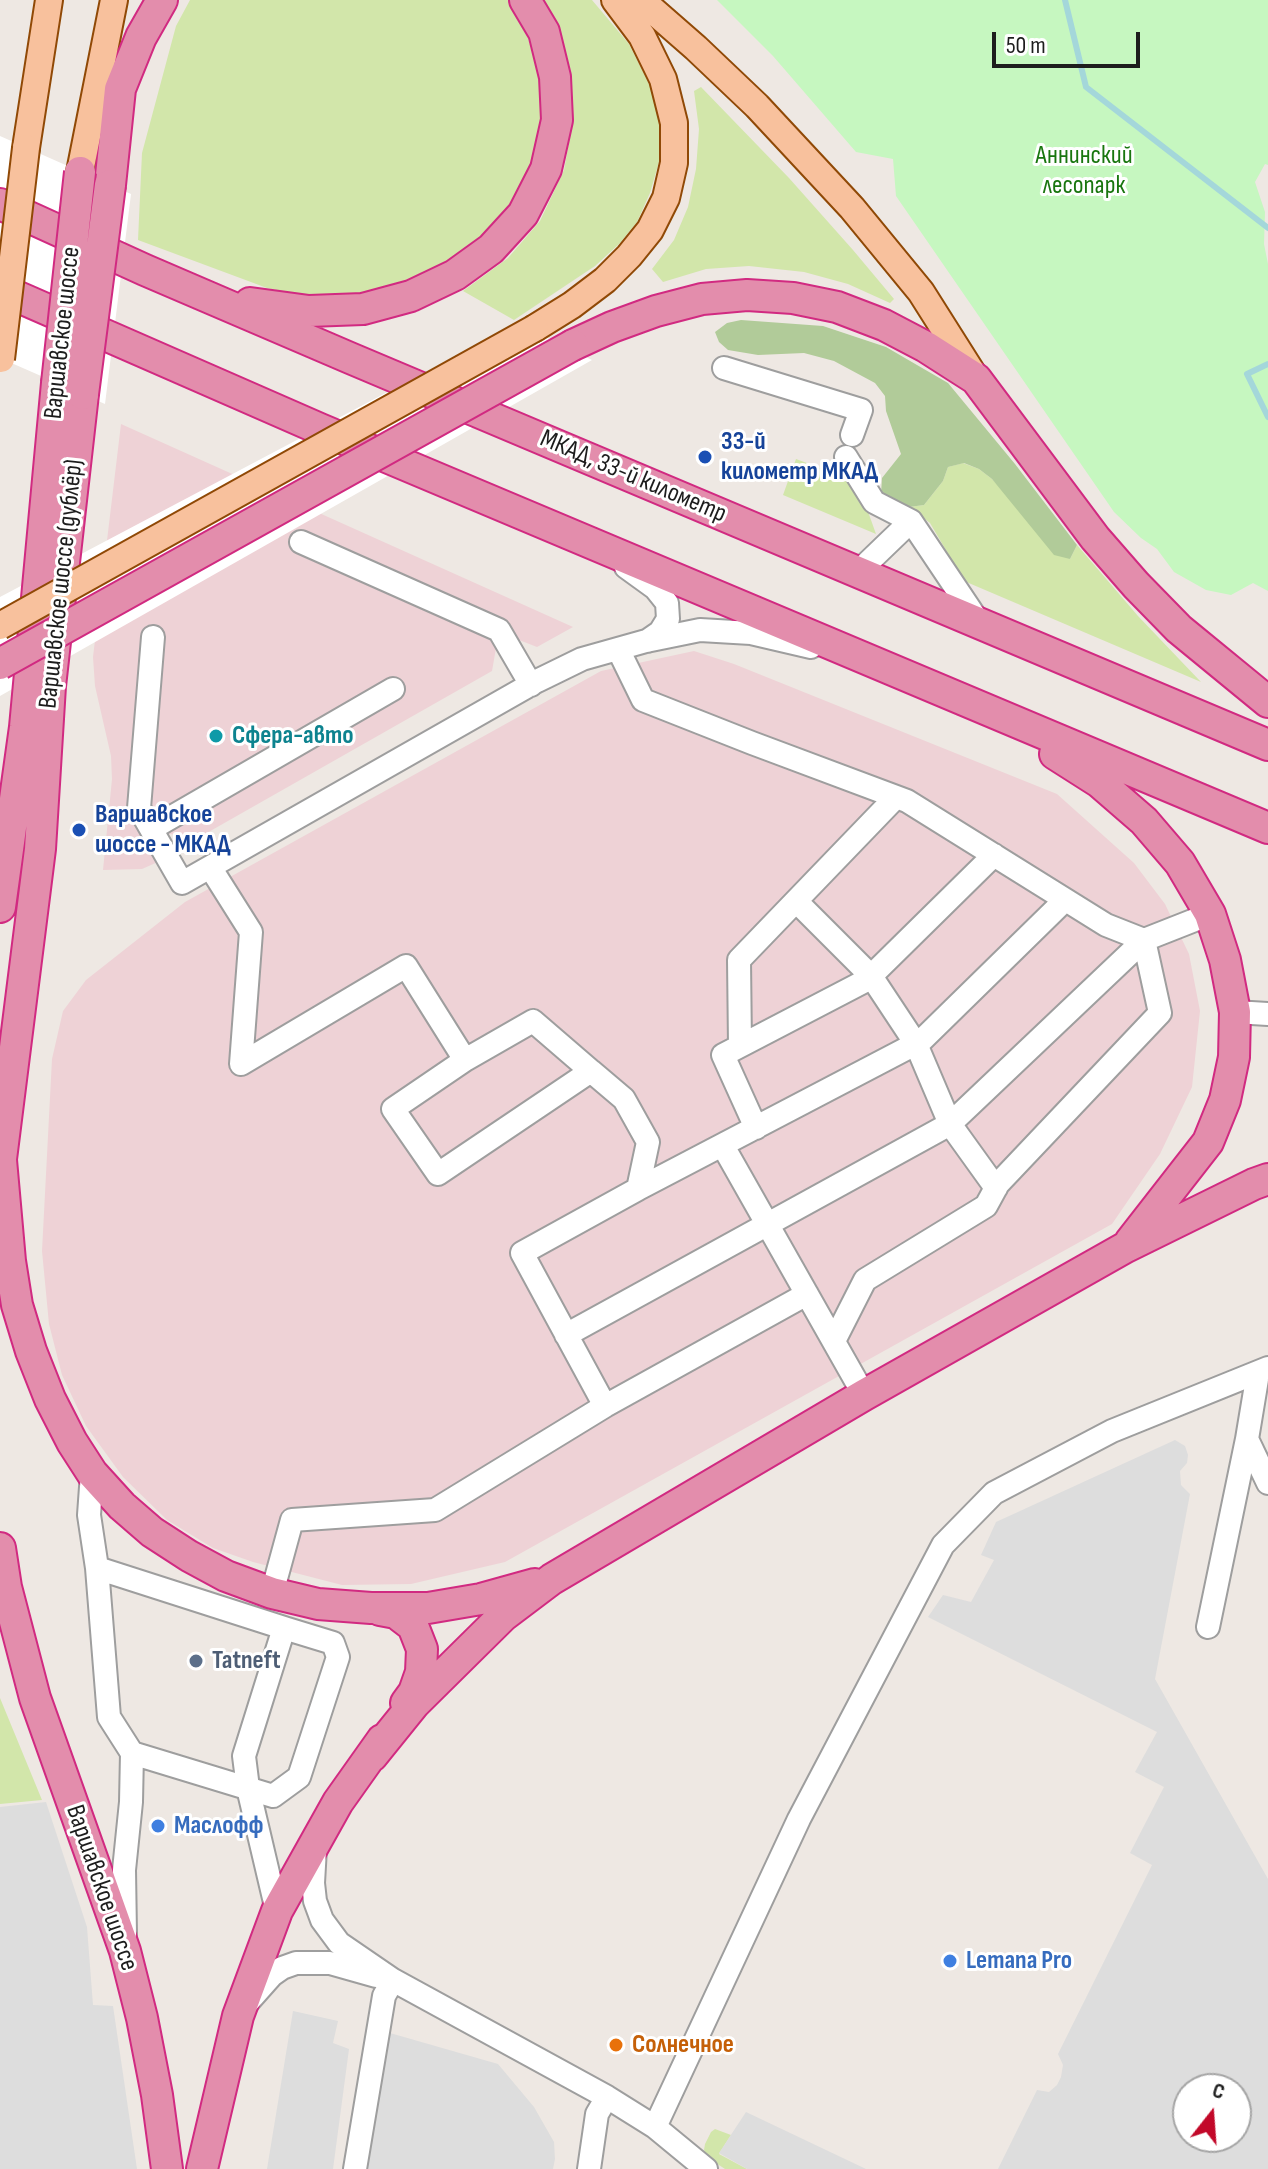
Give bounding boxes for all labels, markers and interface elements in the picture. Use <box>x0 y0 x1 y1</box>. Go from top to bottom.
scale bar <box>996 16 1144 66</box>
text: 50 m <box>1006 31 1046 60</box>
park label: Аннинский лесопарк <box>1035 140 1133 202</box>
street label: Варшавское шоссе <box>38 245 88 421</box>
street label: МКАД, 33-й километр <box>535 424 731 530</box>
place label: 33-й километр МКАД <box>721 426 878 488</box>
marker: 33-й километр МКАД <box>696 448 714 466</box>
street label: Варшавское шоссе (дублёр) <box>33 458 91 710</box>
place label: Сфера-авто <box>232 720 354 752</box>
marker: Сфера-авто <box>207 727 225 745</box>
place label: Варшавское шоссе - МКАД <box>95 799 231 860</box>
marker: Варшавское шоссе - МКАД <box>70 821 88 839</box>
place label: Tatneft <box>212 1645 281 1677</box>
marker: Tatneft <box>187 1652 205 1670</box>
street label: Варшавское шоссе <box>58 1801 144 1975</box>
place label: Маслофф <box>174 1810 264 1842</box>
marker: Маслофф <box>149 1817 167 1835</box>
place label: Lemana Pro <box>966 1945 1072 1977</box>
marker: Lemana Pro <box>941 1952 959 1970</box>
place label: Солнечное <box>632 2029 734 2061</box>
marker: Солнечное <box>607 2036 625 2054</box>
north arrow <box>1172 2073 1252 2153</box>
text: С <box>1209 2077 1228 2106</box>

